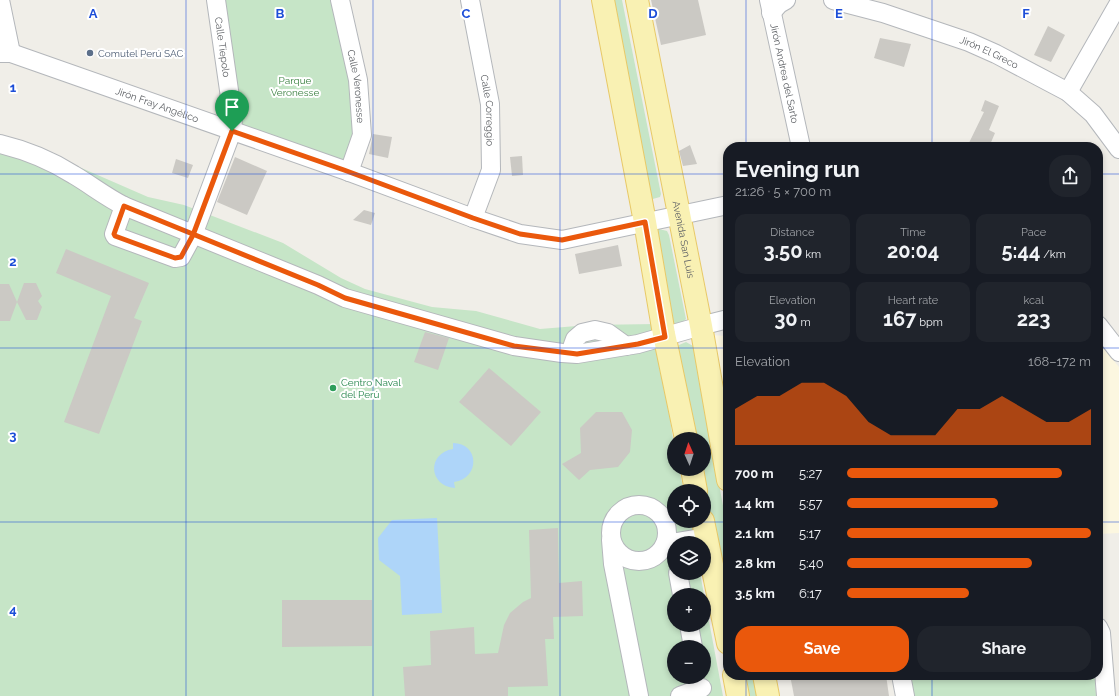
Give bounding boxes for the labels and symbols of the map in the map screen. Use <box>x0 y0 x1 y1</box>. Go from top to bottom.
text: A <box>89 6 98 21</box>
text: B <box>276 6 285 21</box>
text: C <box>462 6 471 21</box>
text: D <box>648 6 658 21</box>
text: E <box>835 6 843 21</box>
text: F <box>1022 6 1030 21</box>
street label: Calle Tiepolo <box>213 16 232 78</box>
street label: Jirón Andrea del Sarto <box>768 22 801 124</box>
street label: Jirón El Greco <box>958 34 1020 71</box>
marker: Comutel Perú SAC <box>85 48 95 58</box>
place label: Comutel Perú SAC <box>98 48 183 59</box>
street label: Calle Veronesse <box>345 48 366 124</box>
street label: Calle Correggio <box>478 74 496 146</box>
park label: Parque Veronesse <box>271 75 319 98</box>
text: 1 <box>10 80 17 95</box>
street label: Jirón Fray Angélico <box>114 85 200 125</box>
pin <box>215 90 249 131</box>
street label: Avenida San Luis <box>671 200 697 279</box>
text: 2 <box>9 254 17 269</box>
place label: Centro Naval del Perú <box>341 377 401 400</box>
marker: Centro Naval del Perú <box>328 383 338 393</box>
text: 3 <box>9 428 17 443</box>
north arrow <box>667 432 711 476</box>
text: 4 <box>9 602 17 617</box>

